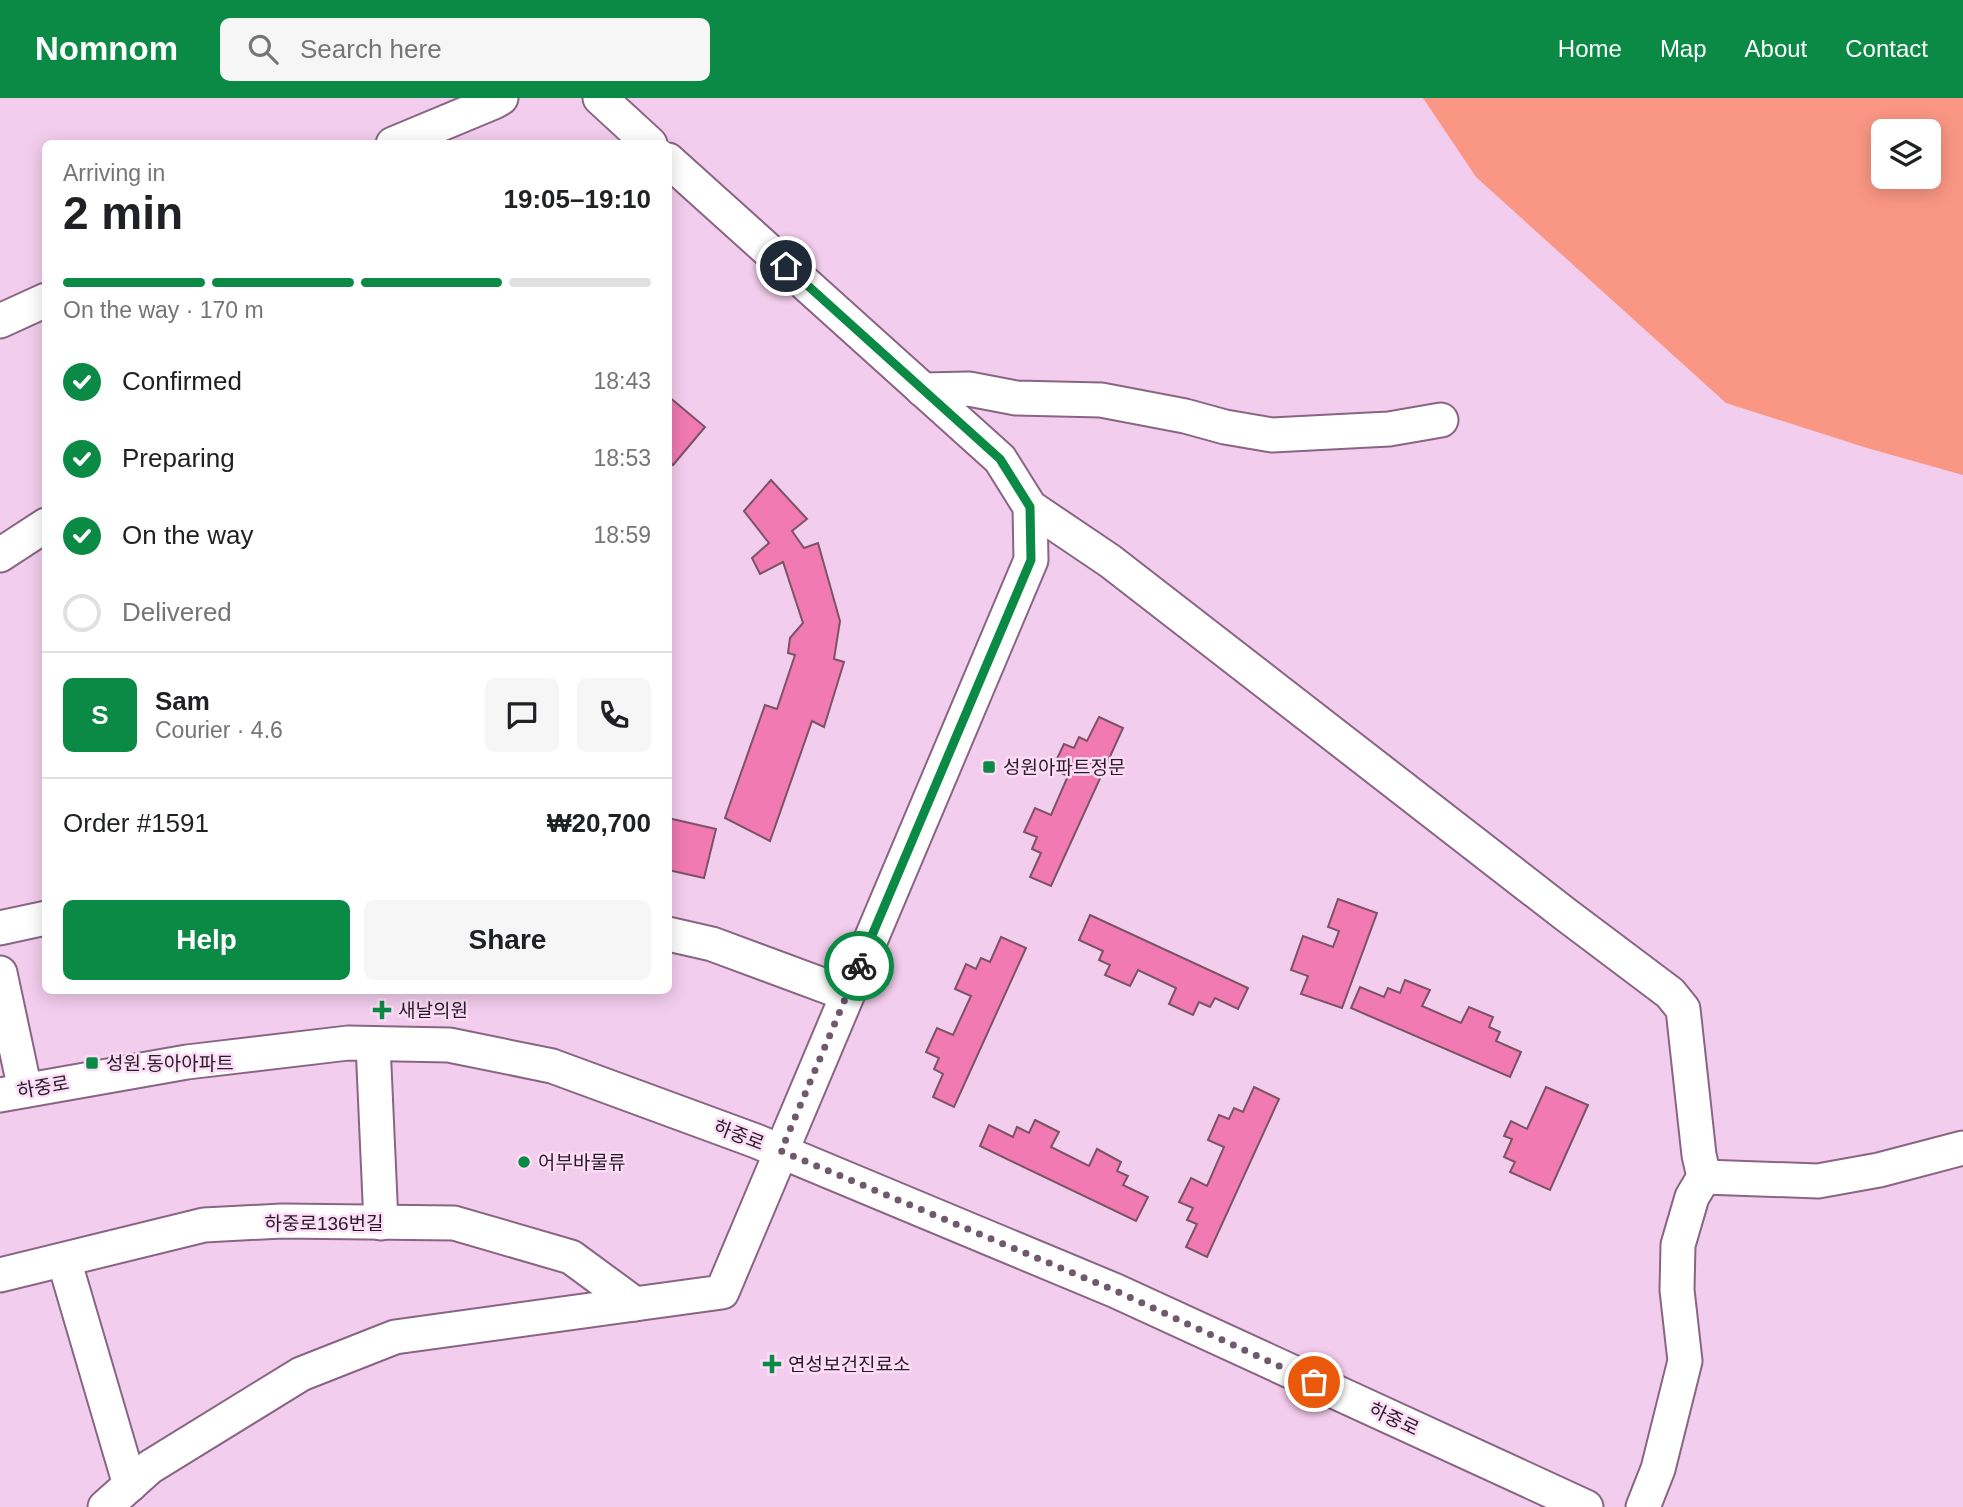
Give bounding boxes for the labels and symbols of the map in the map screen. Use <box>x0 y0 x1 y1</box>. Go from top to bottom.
pin <box>756 236 816 296</box>
place label: 성원아파트정문 <box>1003 757 1125 778</box>
marker: 성원아파트정문 <box>981 759 997 775</box>
courier <box>824 931 894 1001</box>
marker: 새날의원 <box>372 1000 392 1020</box>
place label: 새날의원 <box>398 1000 468 1021</box>
place label: 성원.동아아파트 <box>106 1053 234 1074</box>
marker: 성원.동아아파트 <box>84 1055 100 1071</box>
street label: 하중로 <box>15 1072 71 1102</box>
street label: 하중로 <box>711 1116 767 1154</box>
place label: 어부바물류 <box>538 1152 625 1173</box>
marker: 어부바물류 <box>516 1154 532 1170</box>
street label: 하중로136번길 <box>264 1213 384 1234</box>
pin <box>1284 1352 1344 1412</box>
marker: 연성보건진료소 <box>762 1354 782 1374</box>
place label: 연성보건진료소 <box>788 1354 910 1375</box>
street label: 하중로 <box>1366 1398 1422 1440</box>

